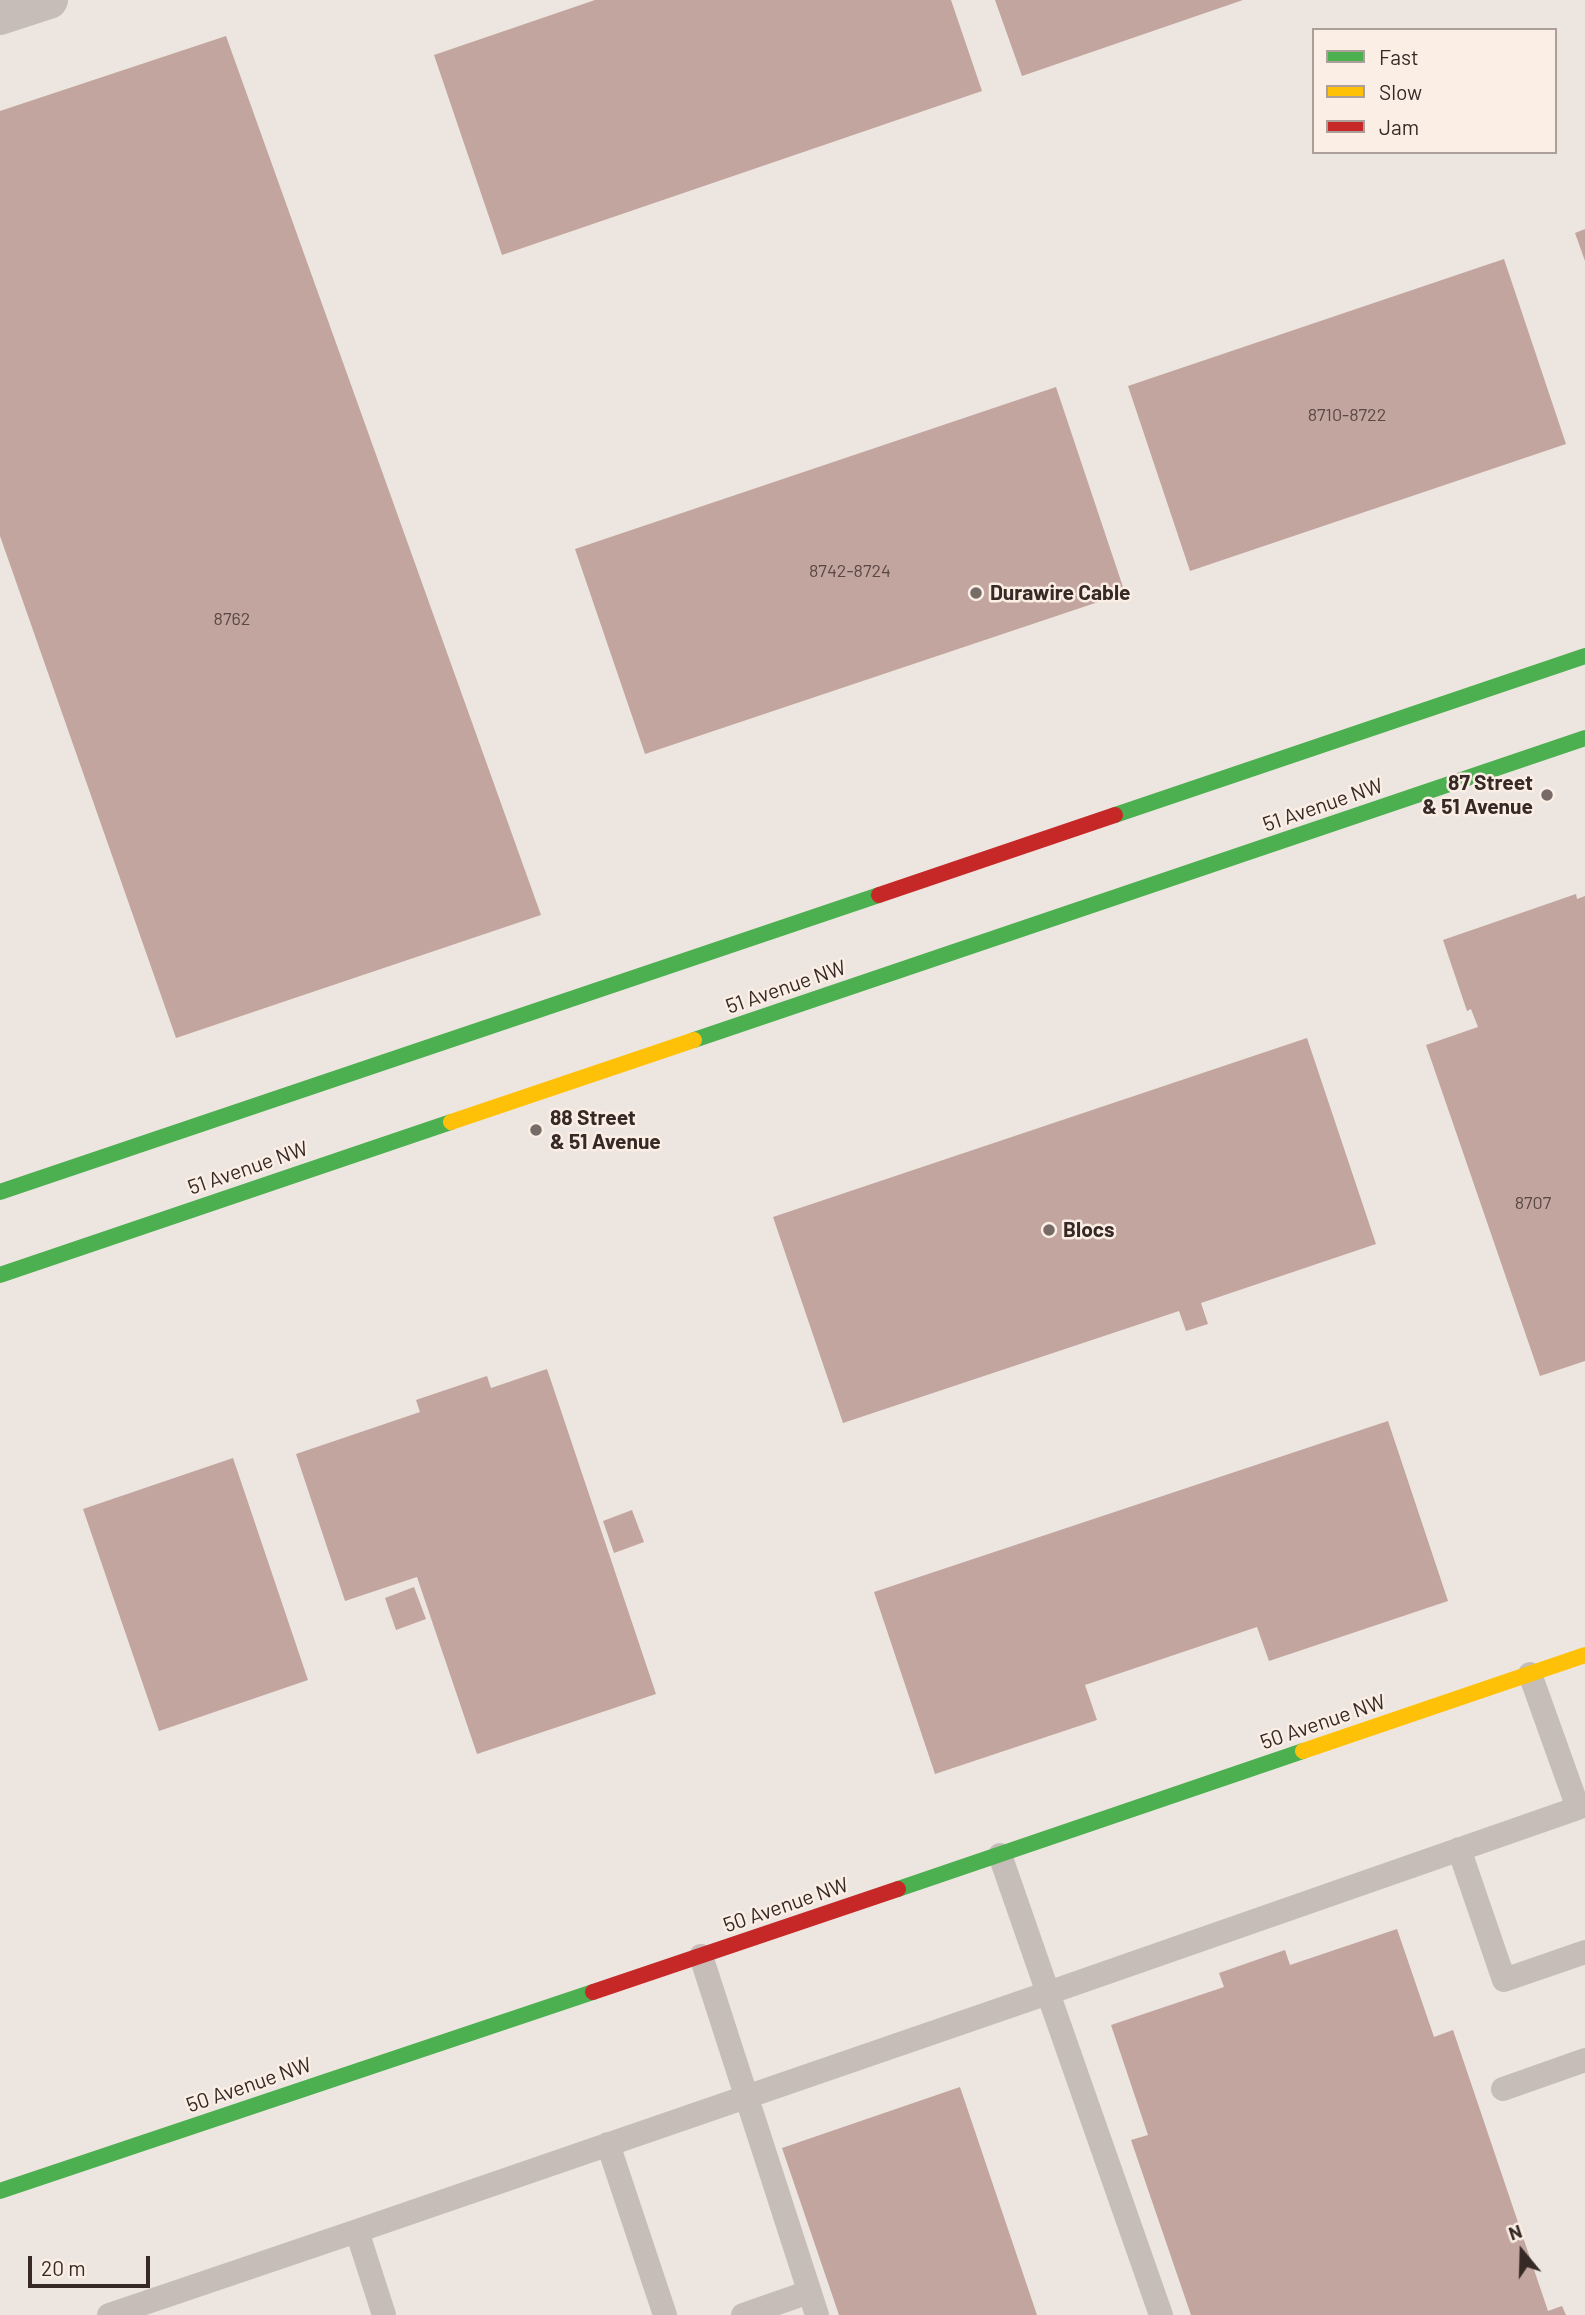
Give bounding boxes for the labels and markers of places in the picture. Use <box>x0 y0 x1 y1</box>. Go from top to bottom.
place label: Durawire Cable <box>990 580 1131 606</box>
marker: Durawire Cable <box>968 585 984 601</box>
place label: 87 Street & 51 Avenue <box>1422 770 1533 820</box>
marker: 87 Street & 51 Avenue <box>1539 787 1555 803</box>
place label: 88 Street & 51 Avenue <box>550 1105 661 1155</box>
marker: 88 Street & 51 Avenue <box>528 1122 544 1138</box>
place label: Blocs <box>1063 1217 1115 1243</box>
marker: Blocs <box>1041 1222 1057 1238</box>

